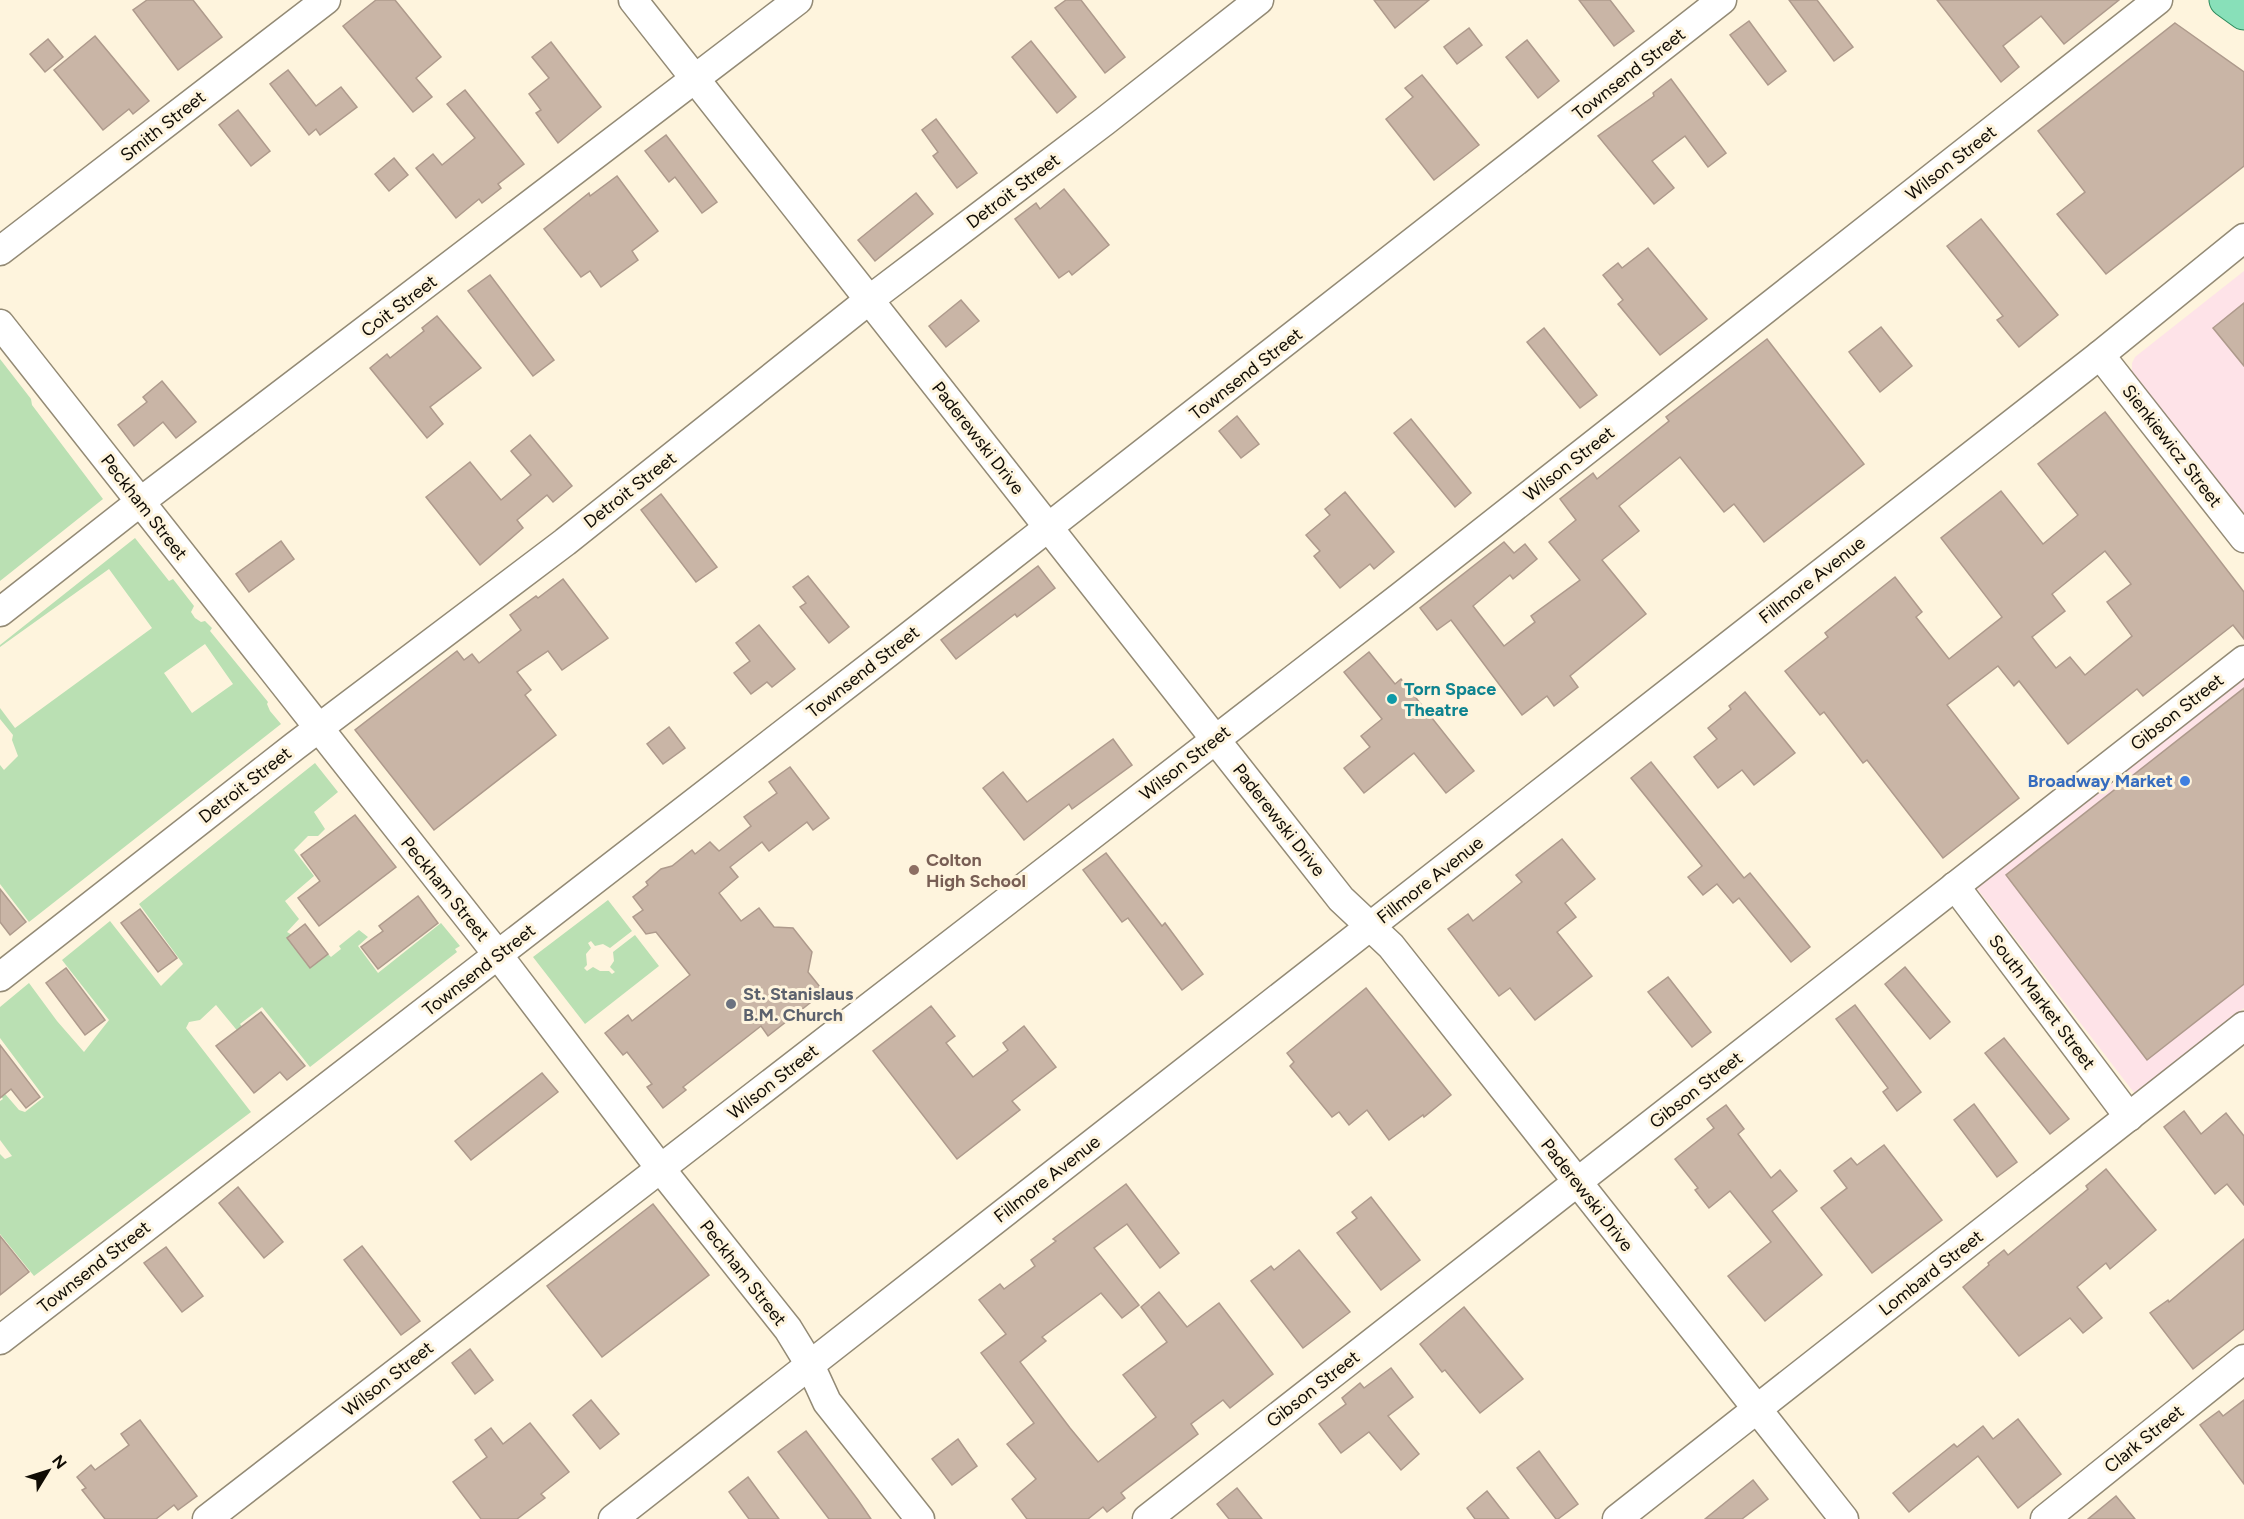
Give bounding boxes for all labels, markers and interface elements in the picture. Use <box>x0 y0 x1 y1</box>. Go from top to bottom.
street label: Townsend Street <box>1568 23 1690 125</box>
street label: Smith Street <box>116 86 210 166</box>
street label: Wilson Street <box>1901 121 2001 205</box>
street label: Detroit Street <box>962 149 1064 233</box>
street label: Coit Street <box>357 270 441 342</box>
street label: Townsend Street <box>1185 323 1307 425</box>
street label: Paderewski Drive <box>927 377 1029 499</box>
street label: Sienkiewicz Street <box>2117 380 2227 512</box>
street label: Wilson Street <box>1519 422 1619 506</box>
street label: Detroit Street <box>579 447 681 533</box>
street label: Peckham Street <box>96 450 192 564</box>
street label: Fillmore Avenue <box>1754 532 1870 628</box>
street label: Townsend Street <box>802 621 924 723</box>
street label: Gibson Street <box>2126 669 2228 755</box>
place label: Torn Space Theatre <box>1404 678 1496 721</box>
marker: Torn Space Theatre <box>1385 692 1399 706</box>
street label: Wilson Street <box>1135 721 1235 805</box>
street label: Detroit Street <box>194 742 296 828</box>
street label: Paderewski Drive <box>1228 759 1330 881</box>
place label: Broadway Market <box>2027 770 2173 792</box>
marker: Broadway Market <box>2178 774 2192 788</box>
street label: Peckham Street <box>396 832 494 946</box>
street label: Fillmore Avenue <box>1372 832 1488 928</box>
place label: Colton High School <box>926 849 1026 892</box>
marker: Colton High School <box>907 863 921 877</box>
street label: Townsend Street <box>418 919 540 1021</box>
street label: South Market Street <box>1984 930 2100 1074</box>
place label: St. Stanislaus B.M. Church <box>743 983 854 1026</box>
marker: St. Stanislaus B.M. Church <box>724 997 738 1011</box>
street label: Wilson Street <box>723 1040 823 1124</box>
street label: Gibson Street <box>1645 1047 1747 1133</box>
street label: Fillmore Avenue <box>989 1131 1105 1227</box>
street label: Paderewski Drive <box>1536 1134 1638 1256</box>
street label: Townsend Street <box>33 1216 155 1318</box>
street label: Peckham Street <box>695 1216 791 1330</box>
street label: Lombard Street <box>1874 1225 1988 1321</box>
street label: Wilson Street <box>338 1337 438 1421</box>
street label: Gibson Street <box>1262 1346 1364 1432</box>
street label: Clark Street <box>2100 1400 2188 1478</box>
north arrow <box>18 1441 78 1501</box>
text: N <box>48 1451 71 1473</box>

